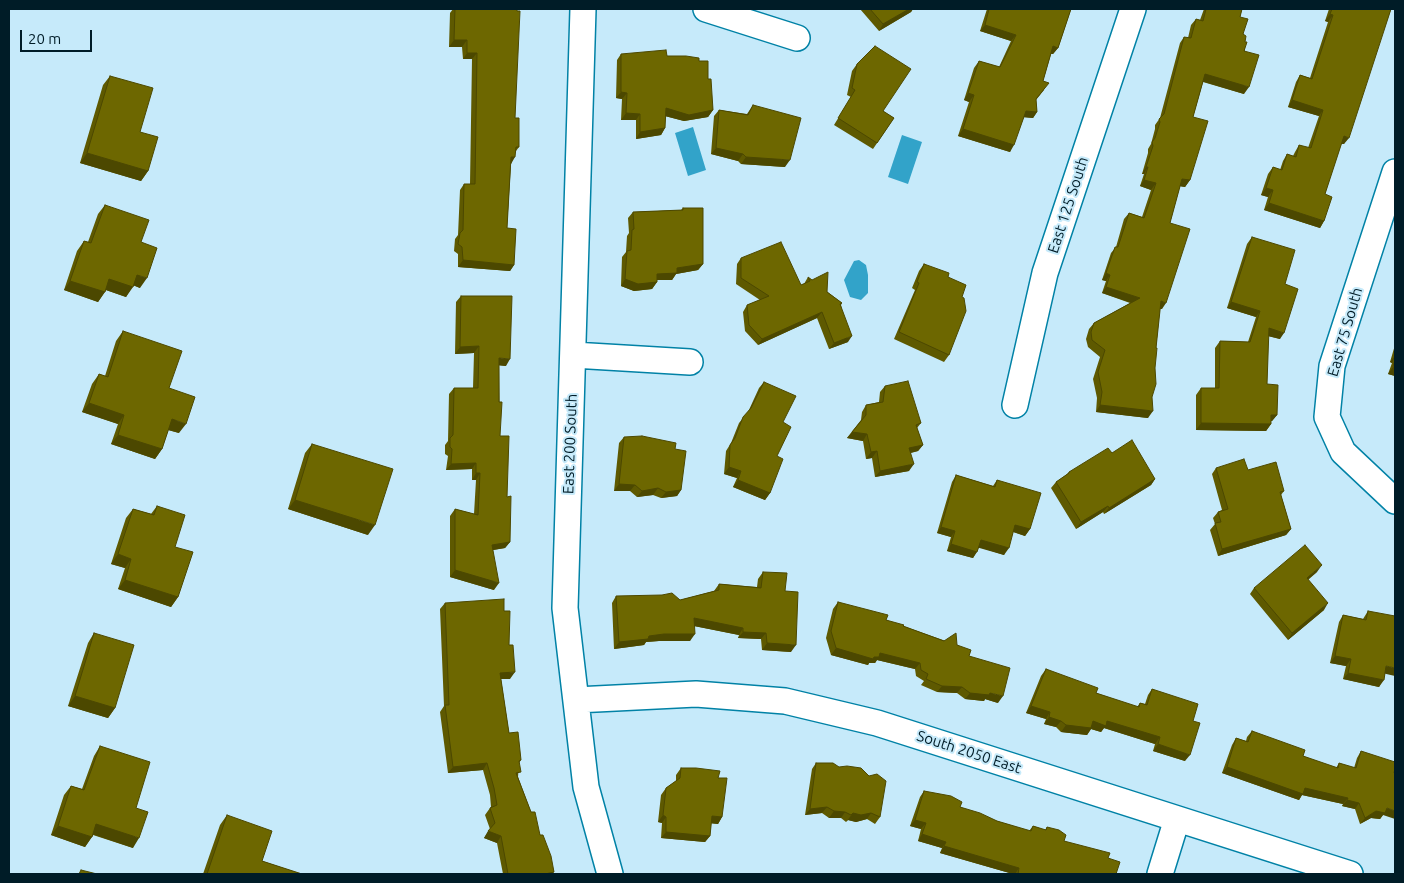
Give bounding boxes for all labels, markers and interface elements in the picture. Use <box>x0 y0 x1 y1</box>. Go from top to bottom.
scale bar <box>22 20 95 52</box>
text: 20 m <box>28 30 61 47</box>
street label: East 125 South <box>1044 154 1092 256</box>
street label: East 75 South <box>1324 285 1366 379</box>
street label: East 200 South <box>559 394 581 494</box>
street label: South 2050 East <box>914 727 1024 777</box>

